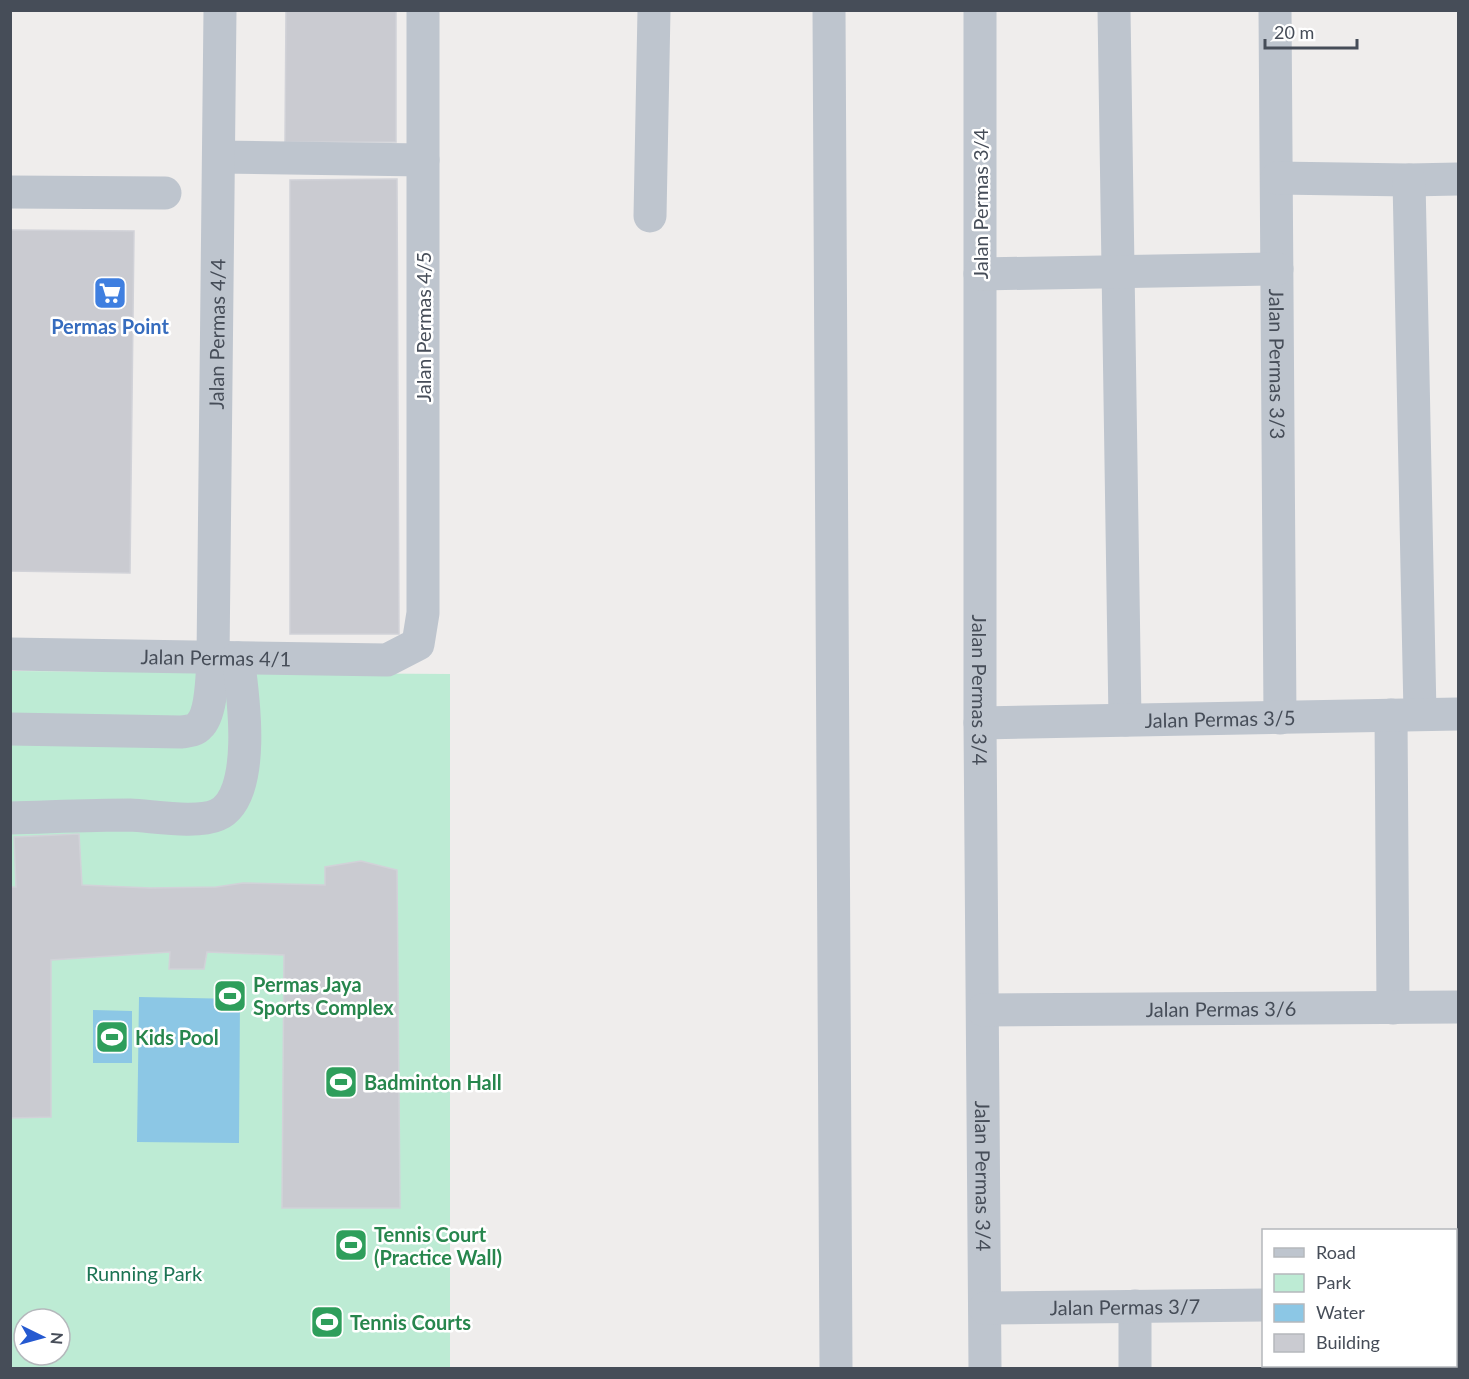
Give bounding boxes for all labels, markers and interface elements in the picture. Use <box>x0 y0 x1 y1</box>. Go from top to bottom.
scale bar <box>1265 12 1356 50</box>
text: 20 m <box>1274 21 1314 43</box>
street label: Jalan Permas 3/4 <box>968 128 992 279</box>
street label: Jalan Permas 4/5 <box>411 252 435 402</box>
street label: Jalan Permas 4/4 <box>204 258 229 410</box>
supermarket icon: Permas Point <box>92 275 128 311</box>
street label: Jalan Permas 3/3 <box>1265 289 1290 439</box>
place label: Permas Point <box>51 314 169 338</box>
street label: Jalan Permas 3/4 <box>968 615 992 766</box>
street label: Jalan Permas 4/1 <box>140 644 292 670</box>
street label: Jalan Permas 3/5 <box>1144 705 1296 732</box>
place label: Permas Jaya Sports Complex <box>253 972 394 1019</box>
sports icon: Permas Jaya Sports Complex <box>212 978 248 1014</box>
street label: Jalan Permas 3/6 <box>1146 996 1296 1021</box>
sports icon: Kids Pool <box>94 1019 130 1055</box>
place label: Kids Pool <box>135 1025 219 1049</box>
sports icon: Badminton Hall <box>323 1064 359 1100</box>
place label: Badminton Hall <box>364 1070 502 1094</box>
street label: Jalan Permas 3/4 <box>971 1100 996 1252</box>
place label: Tennis Court (Practice Wall) <box>374 1222 502 1269</box>
sports icon: Tennis Court (Practice Wall) <box>333 1227 369 1263</box>
legend <box>1262 1229 1457 1367</box>
text: Road <box>1316 1241 1356 1263</box>
park label: Running Park <box>86 1261 203 1285</box>
text: Park <box>1316 1271 1352 1293</box>
street label: Jalan Permas 3/7 <box>1049 1294 1201 1319</box>
text: Water <box>1316 1301 1365 1323</box>
sports icon: Tennis Courts <box>309 1304 345 1340</box>
north arrow <box>12 1307 72 1367</box>
place label: Tennis Courts <box>350 1310 471 1334</box>
text: N <box>47 1331 67 1345</box>
text: Building <box>1316 1331 1380 1353</box>

